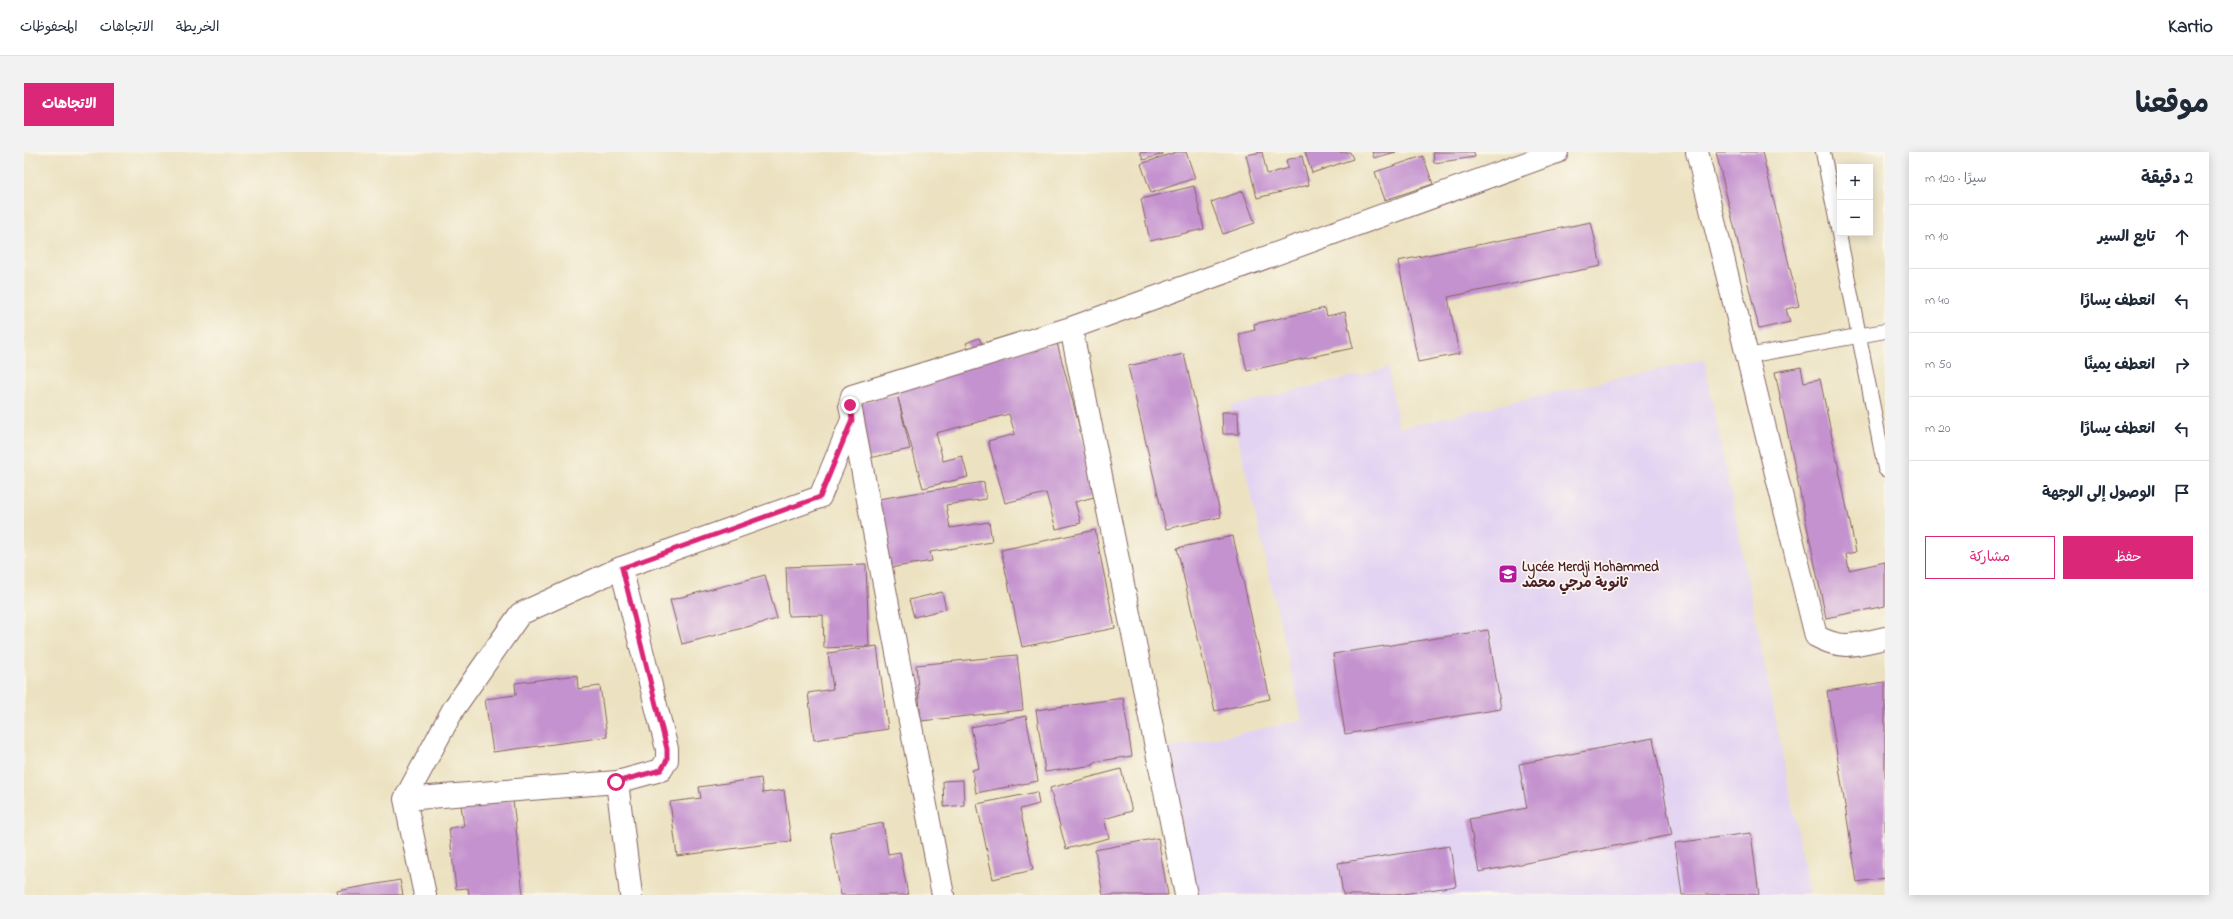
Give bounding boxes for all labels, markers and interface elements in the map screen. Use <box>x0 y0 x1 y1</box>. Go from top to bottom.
text: Kartio <box>2168 14 2213 41</box>
text: المحفوظات <box>20 17 78 38</box>
text: الاتجاهات <box>100 17 154 38</box>
text: الخريطة <box>176 17 219 38</box>
button: الاتجاهات <box>24 83 114 126</box>
text: موقعنا <box>2135 85 2209 126</box>
map controls <box>1837 164 1873 236</box>
button: + <box>1837 164 1873 200</box>
text: 2 دقيقة <box>2141 166 2193 191</box>
text: سيرًا · 120 m <box>1925 169 1986 188</box>
button: − <box>1837 200 1873 236</box>
text: تابع السير <box>2098 226 2155 248</box>
icon: ahead <box>2171 226 2193 248</box>
text: 10 m <box>1925 227 1948 246</box>
text: انعطف يسارًا <box>2080 290 2155 312</box>
icon: left <box>2171 290 2193 312</box>
text: 40 m <box>1925 291 1949 310</box>
text: انعطف يمينًا <box>2084 354 2155 376</box>
icon: right <box>2171 354 2193 376</box>
text: 50 m <box>1925 355 1951 374</box>
route end <box>841 396 859 414</box>
text: انعطف يسارًا <box>2080 418 2155 440</box>
icon: left <box>2171 418 2193 440</box>
text: 20 m <box>1925 419 1950 438</box>
text: الوصول إلى الوجهة <box>2042 482 2155 504</box>
icon: arrive <box>2171 482 2193 504</box>
button: مشاركة <box>1925 536 2055 579</box>
button: حفظ <box>2063 536 2193 579</box>
place label: Lycée Merdji Mohammed ثانوية مرجي محمد <box>1522 557 1659 595</box>
school or university icon: Lycée Merdji Mohammed ثانوية مرجي محمد <box>1497 563 1519 585</box>
route start <box>607 773 625 791</box>

